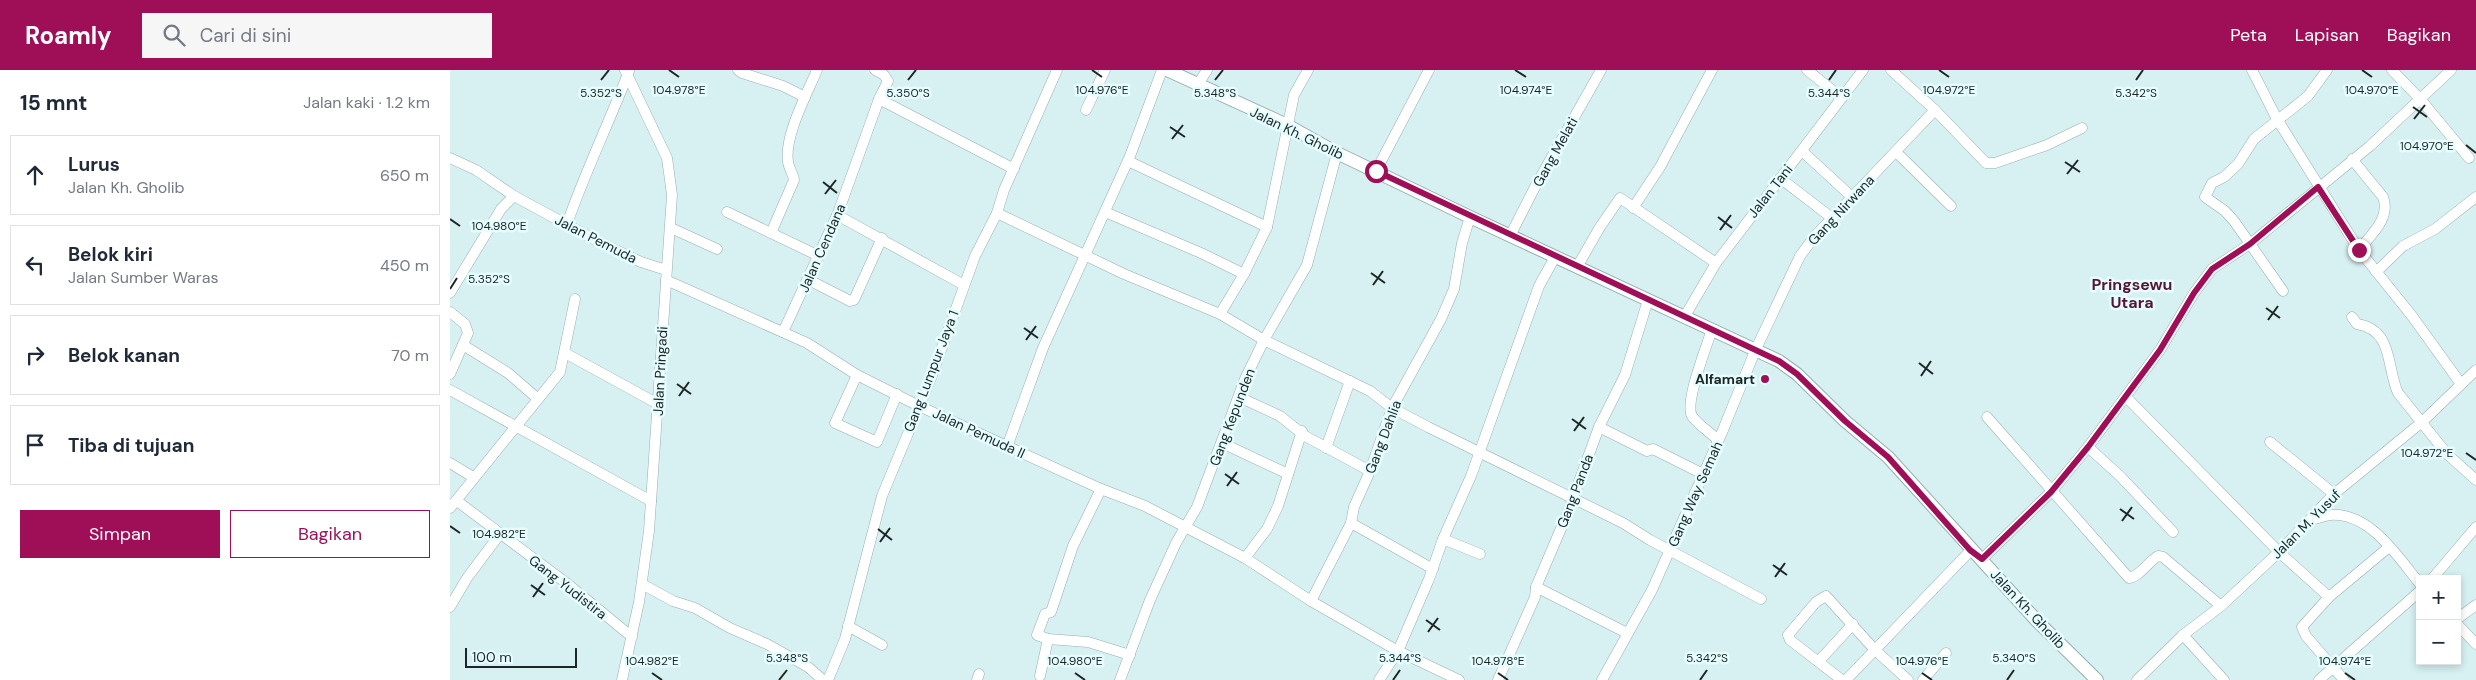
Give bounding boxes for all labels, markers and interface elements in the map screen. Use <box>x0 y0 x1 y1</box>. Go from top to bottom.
search box <box>142 13 492 58</box>
text: Roamly <box>25 20 112 51</box>
icon: search <box>160 21 188 49</box>
text: Cari di sini <box>200 23 291 48</box>
text: Peta <box>2230 23 2267 47</box>
text: Lapisan <box>2295 23 2359 47</box>
text: Bagikan <box>2387 23 2451 47</box>
text: 104.978°E <box>653 82 706 98</box>
text: 104.976°E <box>1075 82 1129 98</box>
text: 104.974°E <box>1500 82 1552 98</box>
text: 104.972°E <box>1923 82 1975 98</box>
text: 104.970°E <box>2345 82 2399 98</box>
text: 5.352°S <box>580 85 622 101</box>
text: 5.350°S <box>886 85 930 101</box>
text: 5.348°S <box>1194 85 1236 101</box>
text: 5.344°S <box>1808 85 1850 101</box>
text: 5.342°S <box>2115 85 2157 101</box>
text: 15 mnt <box>20 89 87 117</box>
text: Jalan kaki · 1.2 km <box>303 92 430 113</box>
street label: Jalan Kh. Gholib <box>1247 103 1347 164</box>
street label: Gang Melati <box>1528 114 1582 190</box>
text: 104.970°E <box>2400 138 2454 154</box>
text: Lurus <box>68 152 120 177</box>
route start <box>1365 160 1388 183</box>
icon: ahead <box>21 161 49 189</box>
street label: Jalan Tani <box>1744 161 1796 221</box>
text: 650 m <box>380 165 429 186</box>
street label: Gang Nirwana <box>1804 171 1878 249</box>
text: Jalan Kh. Gholib <box>68 177 185 198</box>
street label: Jalan Cendana <box>794 201 850 295</box>
street label: Jalan Pemuda <box>552 211 640 267</box>
text: 104.980°E <box>472 218 527 234</box>
route end <box>2348 239 2371 262</box>
text: Belok kiri <box>68 242 153 267</box>
icon: left <box>21 251 49 279</box>
text: 450 m <box>380 255 429 276</box>
text: Jalan Sumber Waras <box>68 267 218 288</box>
text: 5.352°S <box>468 271 510 287</box>
district label: Pringsewu Utara <box>2092 274 2172 313</box>
street label: Gang Lumpur Jaya 1 <box>900 308 962 434</box>
street label: Jalan Pringadi <box>649 326 671 416</box>
icon: right <box>21 341 49 369</box>
text: Belok kanan <box>68 343 180 368</box>
text: 70 m <box>391 345 429 366</box>
street label: Gang Kepunden <box>1205 366 1259 468</box>
place label: Alfamart <box>1695 370 1755 388</box>
marker: Alfamart <box>1759 373 1771 385</box>
street label: Gang Dahlia <box>1361 398 1405 476</box>
street label: Jalan Pemuda II <box>930 404 1028 462</box>
icon: arrive <box>21 431 49 459</box>
text: Tiba di tujuan <box>68 433 194 458</box>
street label: Gang Way Semah <box>1664 438 1726 550</box>
text: 104.972°E <box>2401 445 2453 461</box>
street label: Gang Panda <box>1553 452 1597 530</box>
street label: Jalan M. Yusuf <box>2267 485 2345 563</box>
button: Simpan <box>20 510 220 558</box>
button: Bagikan <box>230 510 430 558</box>
text: 104.982°E <box>472 526 526 542</box>
street label: Gang Yudistira <box>525 551 611 623</box>
street label: Jalan Kh. Gholib <box>1987 566 2070 653</box>
map controls <box>2416 575 2461 665</box>
button: + <box>2416 575 2461 620</box>
button: − <box>2416 620 2461 665</box>
scale bar <box>465 645 578 668</box>
text: 100 m <box>472 648 512 666</box>
text: 5.348°S <box>766 650 808 666</box>
text: 5.344°S <box>1379 650 1421 666</box>
text: 5.342°S <box>1686 650 1728 666</box>
text: 5.340°S <box>1992 650 2036 666</box>
text: 104.982°E <box>625 653 679 669</box>
text: 104.980°E <box>1048 653 1103 669</box>
text: 104.978°E <box>1472 653 1525 669</box>
text: 104.976°E <box>1895 653 1949 669</box>
text: 104.974°E <box>2319 653 2371 669</box>

